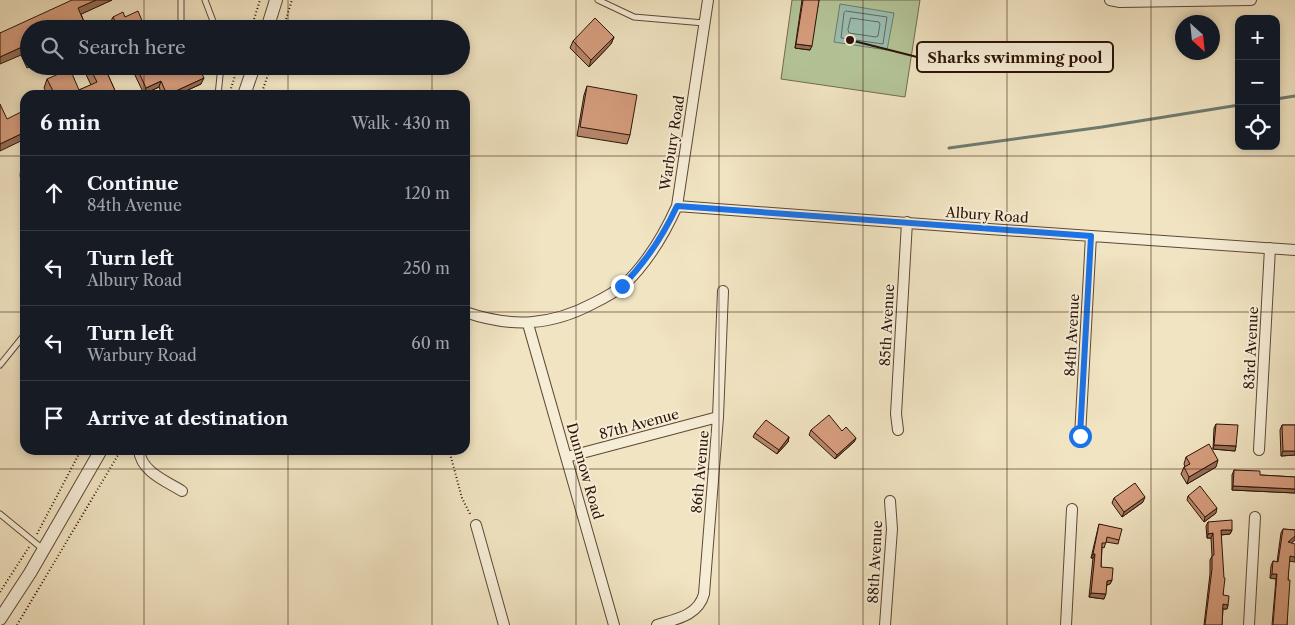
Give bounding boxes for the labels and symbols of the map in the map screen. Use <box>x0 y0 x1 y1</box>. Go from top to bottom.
north arrow <box>1175 15 1220 60</box>
callout: Sharks swimming pool <box>917 42 1113 72</box>
text: Sharks swimming pool <box>927 48 1103 67</box>
street label: Warbury Road <box>655 94 688 193</box>
street label: Albury Road <box>944 203 1030 227</box>
route end <box>611 275 634 298</box>
street label: 85th Avenue <box>876 283 898 367</box>
street label: 84th Avenue <box>1061 293 1083 377</box>
street label: 83rd Avenue <box>1240 306 1262 390</box>
street label: 87th Avenue <box>597 405 681 443</box>
street label: Dunmow Road <box>563 421 607 522</box>
route start <box>1069 425 1092 448</box>
street label: 86th Avenue <box>687 430 713 514</box>
street label: 88th Avenue <box>864 520 886 604</box>

